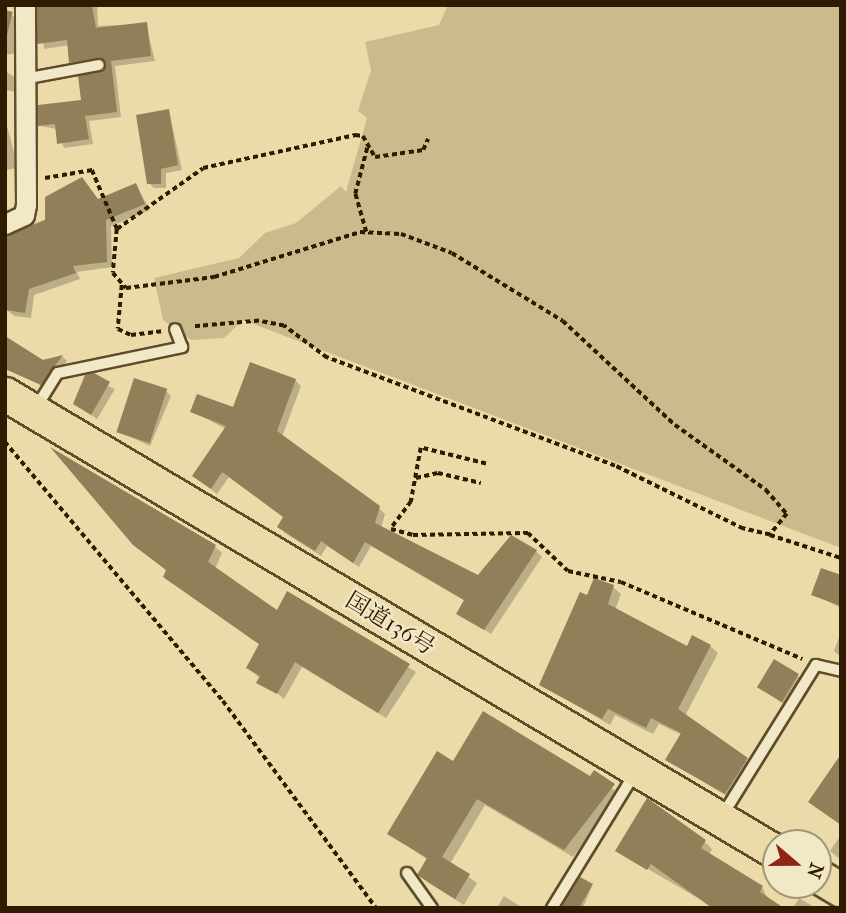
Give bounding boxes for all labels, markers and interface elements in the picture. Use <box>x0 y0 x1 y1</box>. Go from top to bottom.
street label: 国道136号 <box>340 587 440 661</box>
north arrow <box>762 829 832 899</box>
text: N <box>802 860 828 881</box>

